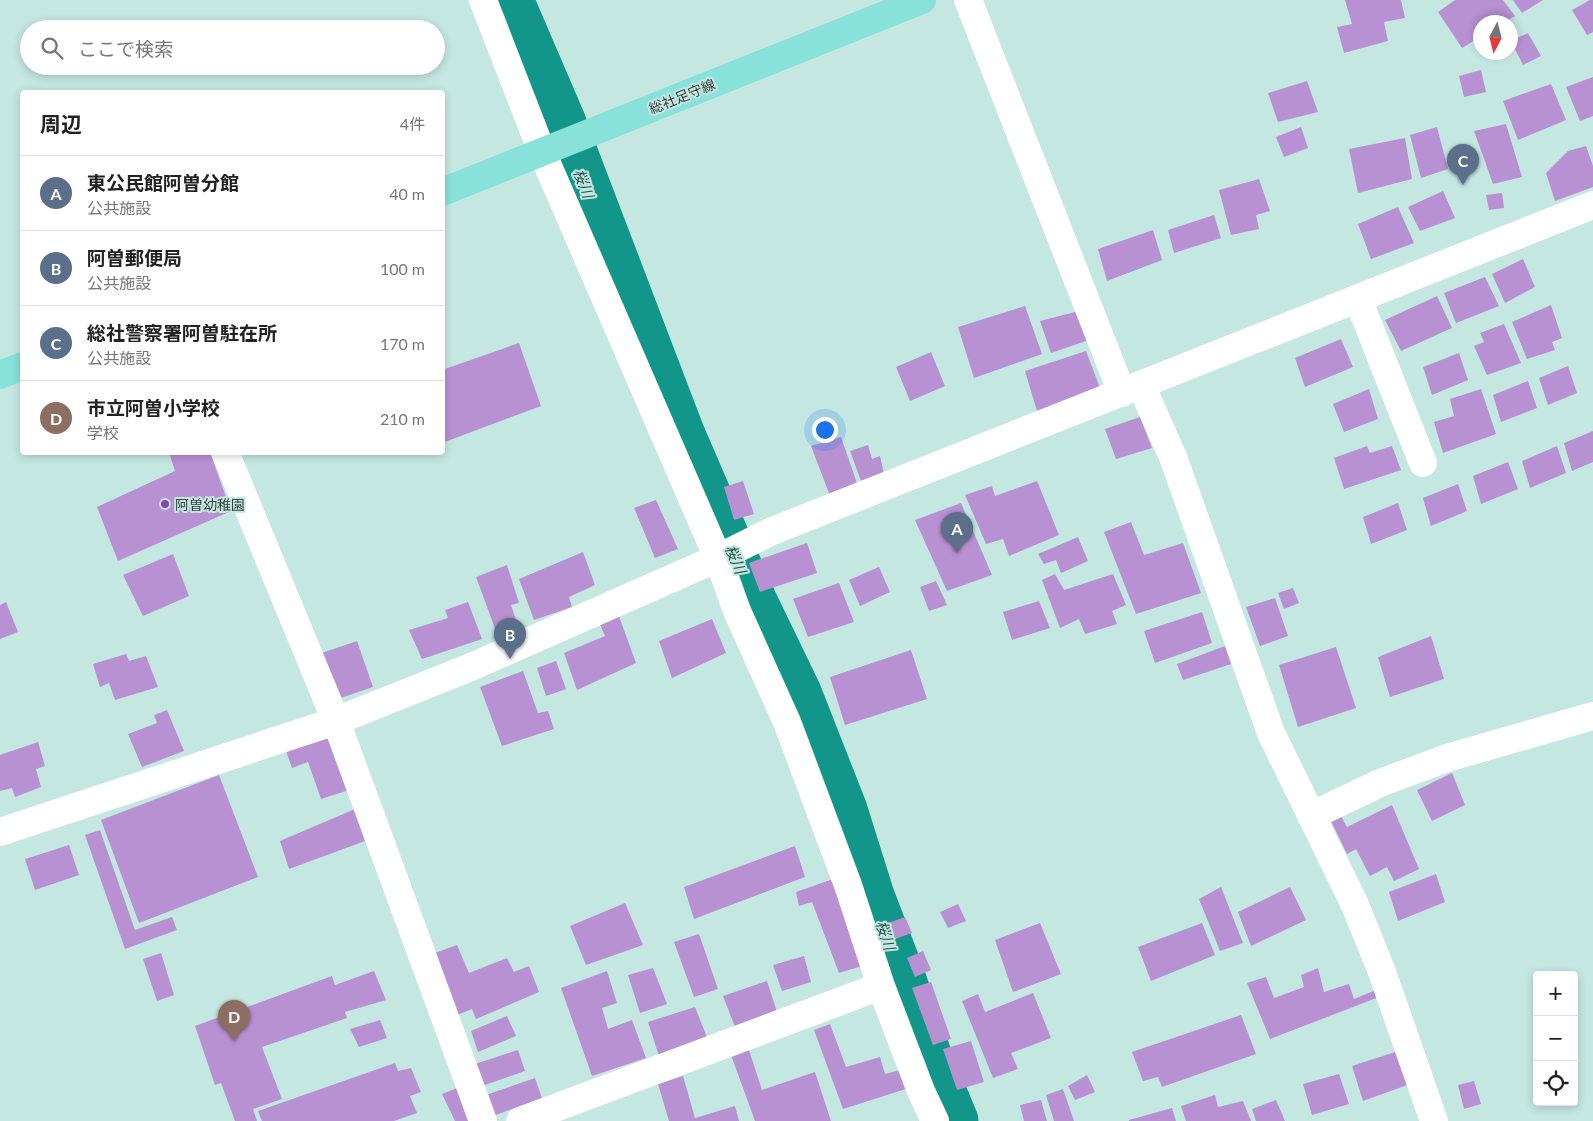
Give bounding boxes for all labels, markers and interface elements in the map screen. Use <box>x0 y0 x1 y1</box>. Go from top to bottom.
north arrow <box>1473 15 1518 60</box>
search box <box>20 20 445 75</box>
icon: search <box>38 34 66 62</box>
text: ここで検索 <box>78 37 173 60</box>
street label: 総社足守線 <box>646 75 718 117</box>
text: 周辺 <box>40 111 82 136</box>
text: 4件 <box>400 114 425 133</box>
pin: C <box>1447 144 1479 185</box>
water label: 桜川 <box>570 166 598 202</box>
text: 東公民館阿曽分館 <box>87 171 239 194</box>
text: A <box>50 184 62 203</box>
text: 40 m <box>389 184 425 203</box>
text: 公共施設 <box>87 198 151 217</box>
text: 阿曽郵便局 <box>87 246 182 269</box>
text: B <box>51 259 61 278</box>
text: 100 m <box>380 259 425 278</box>
text: 公共施設 <box>87 273 151 292</box>
text: 総社警察署阿曽駐在所 <box>87 321 277 344</box>
text: C <box>51 334 61 353</box>
text: 170 m <box>380 334 425 353</box>
text: 公共施設 <box>87 348 151 367</box>
text: 市立阿曽小学校 <box>87 396 220 419</box>
text: D <box>50 409 62 428</box>
text: 210 m <box>380 409 425 428</box>
your location <box>812 417 838 443</box>
text: 学校 <box>87 423 119 442</box>
place label: 阿曽幼稚園 <box>175 496 245 513</box>
marker: 阿曽幼稚園 <box>159 498 171 510</box>
pin: A <box>941 512 973 553</box>
water label: 桜川 <box>722 542 751 578</box>
pin: B <box>494 618 526 659</box>
water label: 桜川 <box>873 918 900 954</box>
map controls <box>1533 971 1578 1106</box>
button: + <box>1533 971 1578 1016</box>
pin: D <box>218 1000 250 1041</box>
button: − <box>1533 1016 1578 1061</box>
button: locate <box>1533 1061 1578 1106</box>

